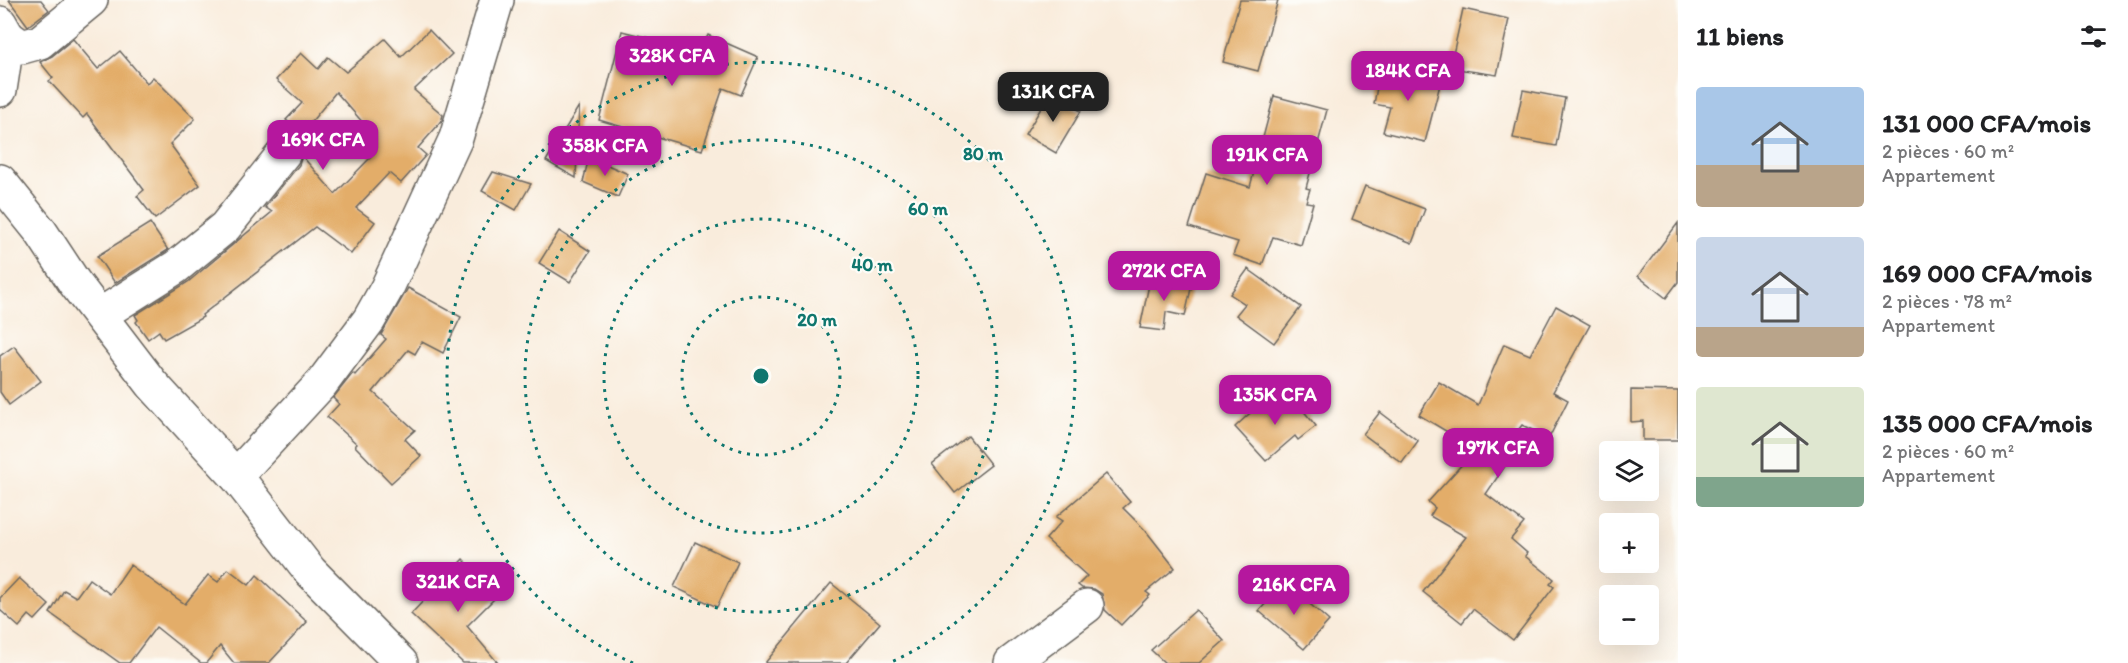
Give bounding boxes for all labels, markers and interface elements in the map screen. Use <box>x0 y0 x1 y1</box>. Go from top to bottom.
text: 11 biens <box>1696 20 1784 52</box>
icon: filters <box>2077 20 2110 53</box>
pin: 328K CFA <box>610 36 734 87</box>
text: 328K CFA <box>629 43 715 67</box>
pin: 184K CFA <box>1346 51 1470 102</box>
text: 184K CFA <box>1365 58 1451 82</box>
pin: 131K CFA <box>991 72 1115 123</box>
text: 131K CFA <box>1012 79 1094 103</box>
text: 131 000 CFA/mois <box>1882 107 2091 139</box>
icon: home <box>1744 111 1816 183</box>
pin: 169K CFA <box>261 120 385 171</box>
pin: 358K CFA <box>543 126 667 177</box>
text: 169K CFA <box>281 127 365 151</box>
text: 358K CFA <box>562 133 648 157</box>
pin: 191K CFA <box>1205 135 1329 186</box>
text: 2 pièces · 60 m² <box>1882 139 2014 163</box>
text: 191K CFA <box>1226 142 1308 166</box>
text: 80 m <box>963 143 1004 165</box>
text: Appartement <box>1882 163 1995 187</box>
text: 60 m <box>908 198 949 220</box>
pin: 272K CFA <box>1102 251 1226 302</box>
text: 40 m <box>851 254 893 276</box>
text: 169 000 CFA/mois <box>1882 257 2092 289</box>
text: 272K CFA <box>1122 258 1206 282</box>
icon: home <box>1744 261 1816 333</box>
text: 2 pièces · 78 m² <box>1882 289 2012 313</box>
text: 20 m <box>797 309 838 331</box>
text: Appartement <box>1882 313 1995 337</box>
centre of rings <box>751 366 771 386</box>
pin: 135K CFA <box>1213 375 1337 426</box>
text: 135K CFA <box>1233 382 1317 406</box>
text: 135 000 CFA/mois <box>1882 407 2093 439</box>
icon: home <box>1744 411 1816 483</box>
pin: 197K CFA <box>1436 428 1560 479</box>
text: 197K CFA <box>1457 435 1539 459</box>
text: 2 pièces · 60 m² <box>1882 439 2014 463</box>
map controls <box>1599 441 1659 645</box>
button: layers <box>1599 441 1659 501</box>
text: Appartement <box>1882 463 1995 487</box>
button: + <box>1599 513 1659 573</box>
pin: 321K CFA <box>396 562 520 613</box>
pin: 216K CFA <box>1232 565 1356 616</box>
text: 321K CFA <box>416 569 500 593</box>
text: 216K CFA <box>1252 572 1336 596</box>
button: − <box>1599 585 1659 645</box>

